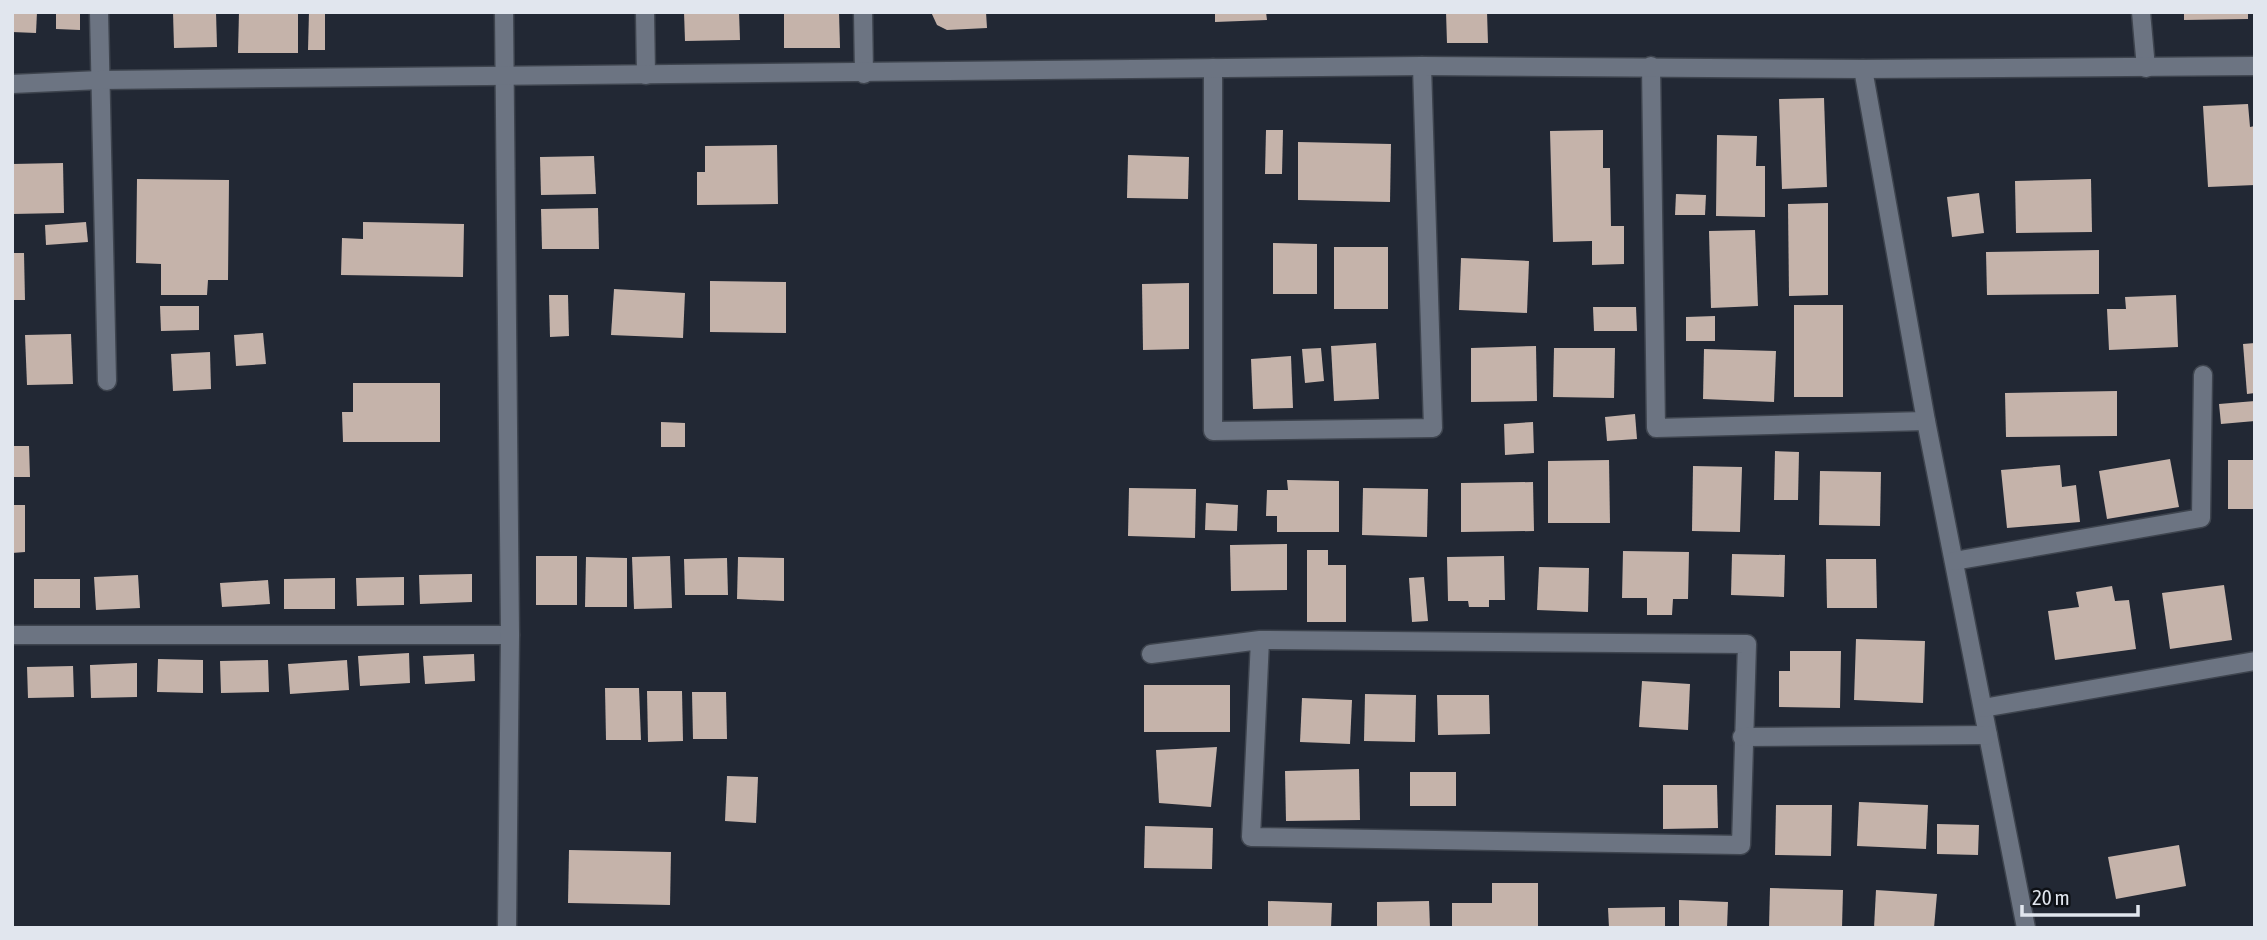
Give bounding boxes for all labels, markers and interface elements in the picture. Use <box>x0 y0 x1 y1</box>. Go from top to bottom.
scale bar <box>2022 874 2138 918</box>
text: 20 m <box>2032 885 2070 909</box>

